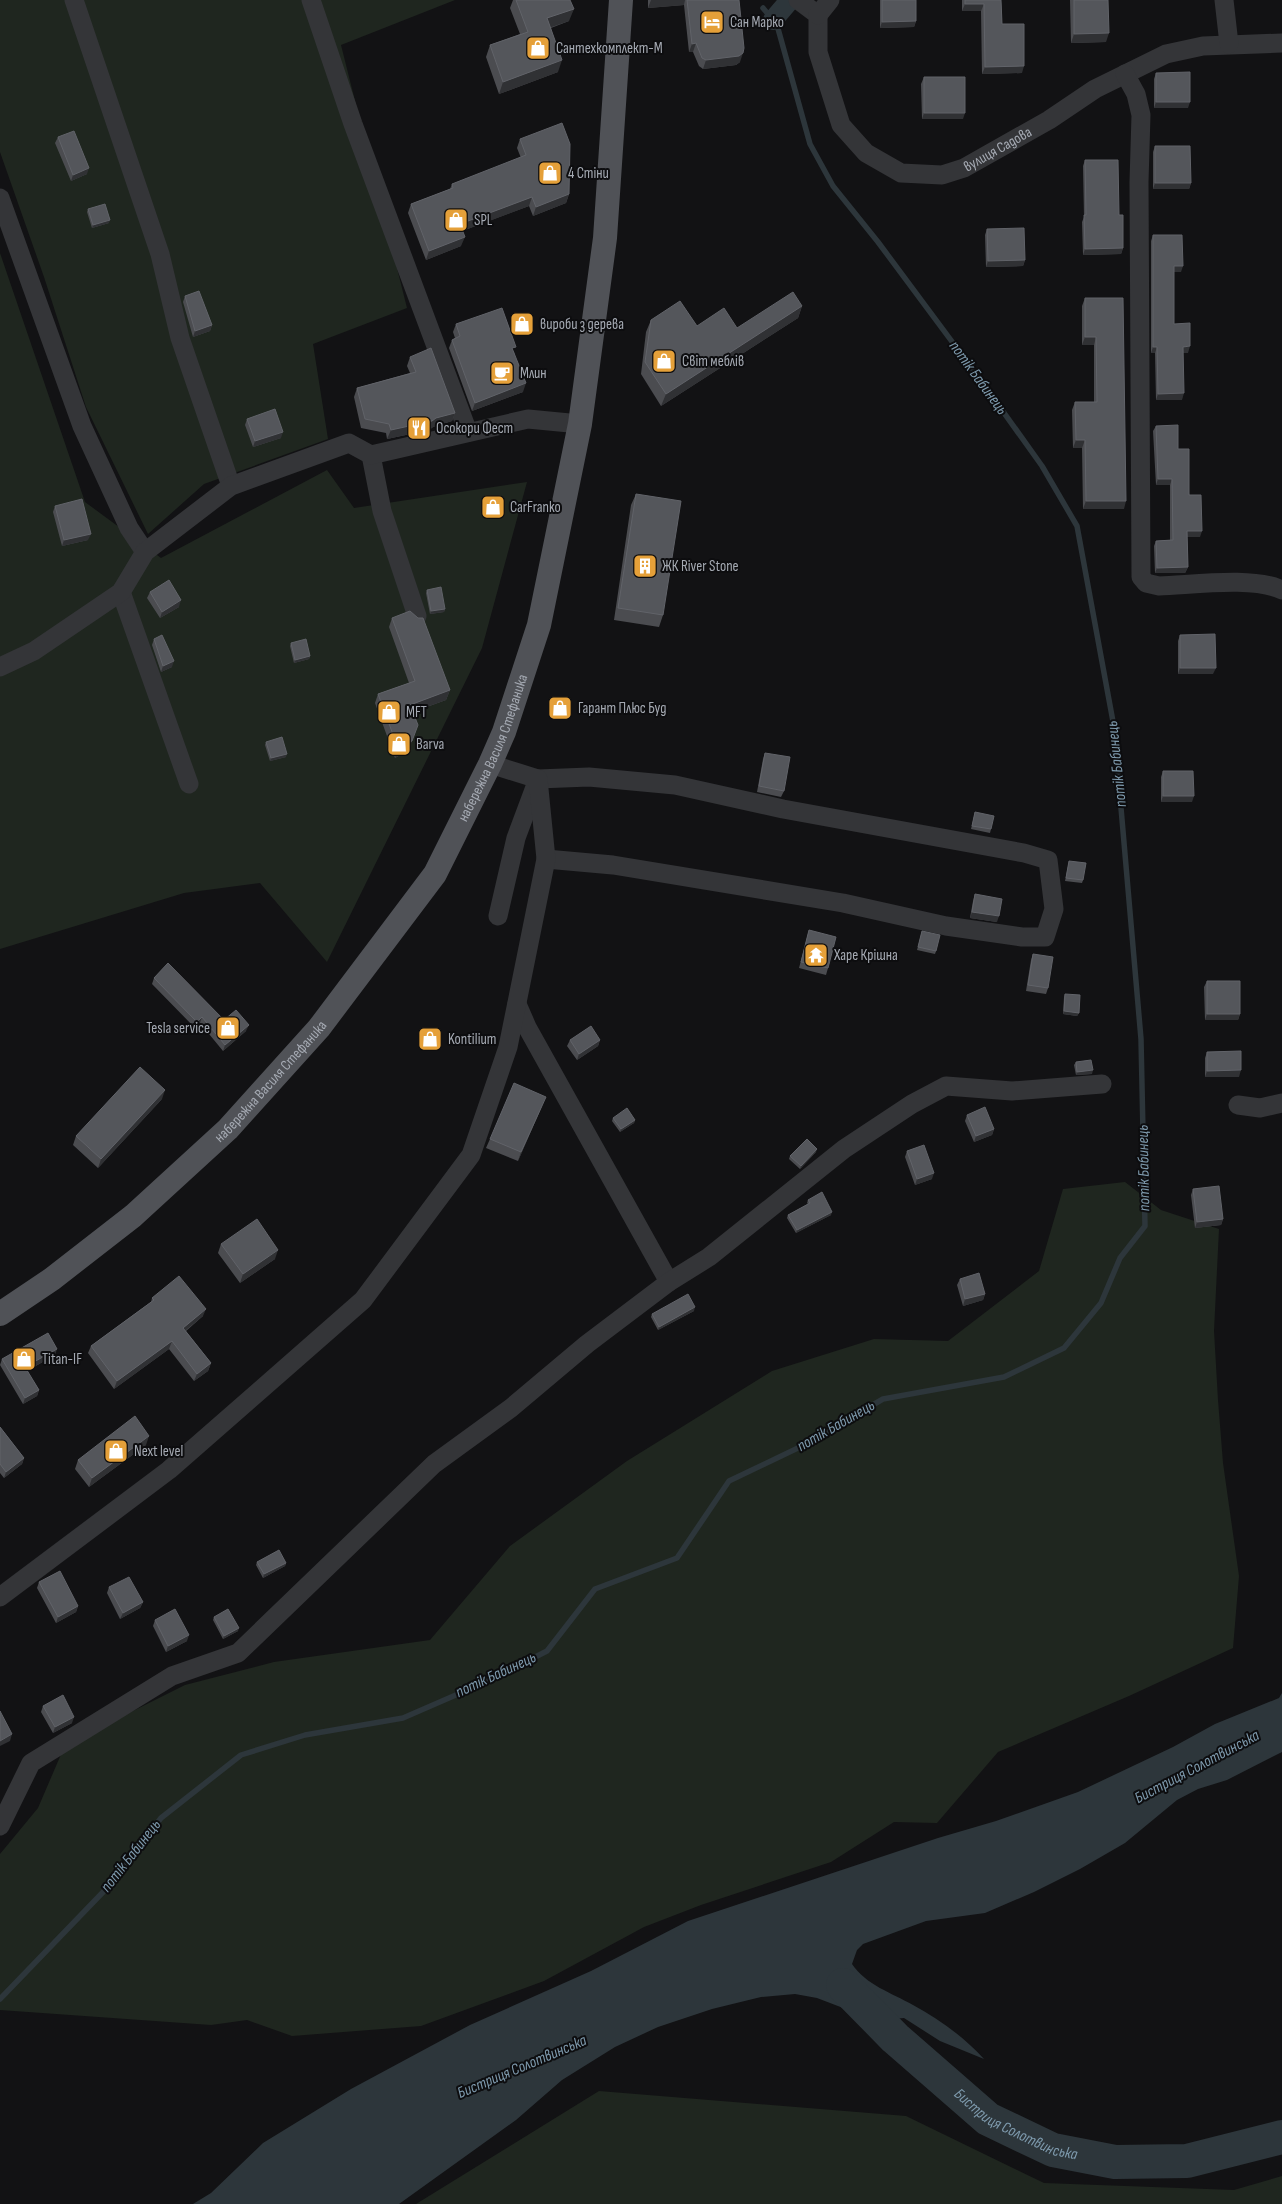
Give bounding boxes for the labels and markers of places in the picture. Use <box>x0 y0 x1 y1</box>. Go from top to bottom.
hotel icon: Сан Марко <box>699 9 725 35</box>
place label: Сан Марко <box>730 13 784 32</box>
shop icon: Сантехкомплект-М <box>525 35 551 61</box>
place label: Сантехкомплект-М <box>556 39 663 58</box>
shop icon: 4 Стіни <box>537 160 563 186</box>
place label: 4 Стіни <box>568 164 609 183</box>
shop icon: SPL <box>443 207 469 233</box>
place label: SPL <box>474 211 493 230</box>
shop icon: вироби з дерева <box>509 311 535 337</box>
place label: вироби з дерева <box>540 315 624 334</box>
shop icon: Світ меблів <box>651 348 677 374</box>
place label: Світ меблів <box>682 352 744 371</box>
cafe icon: Млин <box>489 360 515 386</box>
place label: Млин <box>520 364 547 383</box>
restaurant icon: Осокори Фест <box>406 415 432 441</box>
place label: Осокори Фест <box>436 419 513 438</box>
shop icon: CarFranko <box>480 494 506 520</box>
place label: CarFranko <box>510 498 561 517</box>
building icon: ЖК River Stone <box>632 553 658 579</box>
place label: ЖК River Stone <box>662 557 739 576</box>
shop icon: Гарант Плюс Буд <box>547 695 573 721</box>
shop icon: MFT <box>376 699 402 725</box>
place label: Гарант Плюс Буд <box>578 699 666 718</box>
place label: MFT <box>406 703 427 722</box>
shop icon: Barva <box>386 731 412 757</box>
place label: Barva <box>416 735 445 754</box>
temple icon: Харе Крішна <box>803 942 829 968</box>
place label: Харе Крішна <box>833 946 898 965</box>
shop icon: Tesla service <box>215 1015 241 1041</box>
place label: Tesla service <box>146 1019 210 1038</box>
shop icon: Kontilium <box>417 1026 443 1052</box>
place label: Kontilium <box>448 1030 496 1049</box>
shop icon: Titan-IF <box>11 1346 37 1372</box>
place label: Titan-IF <box>42 1350 82 1369</box>
shop icon: Next level <box>103 1438 129 1464</box>
place label: Next level <box>134 1442 183 1461</box>

